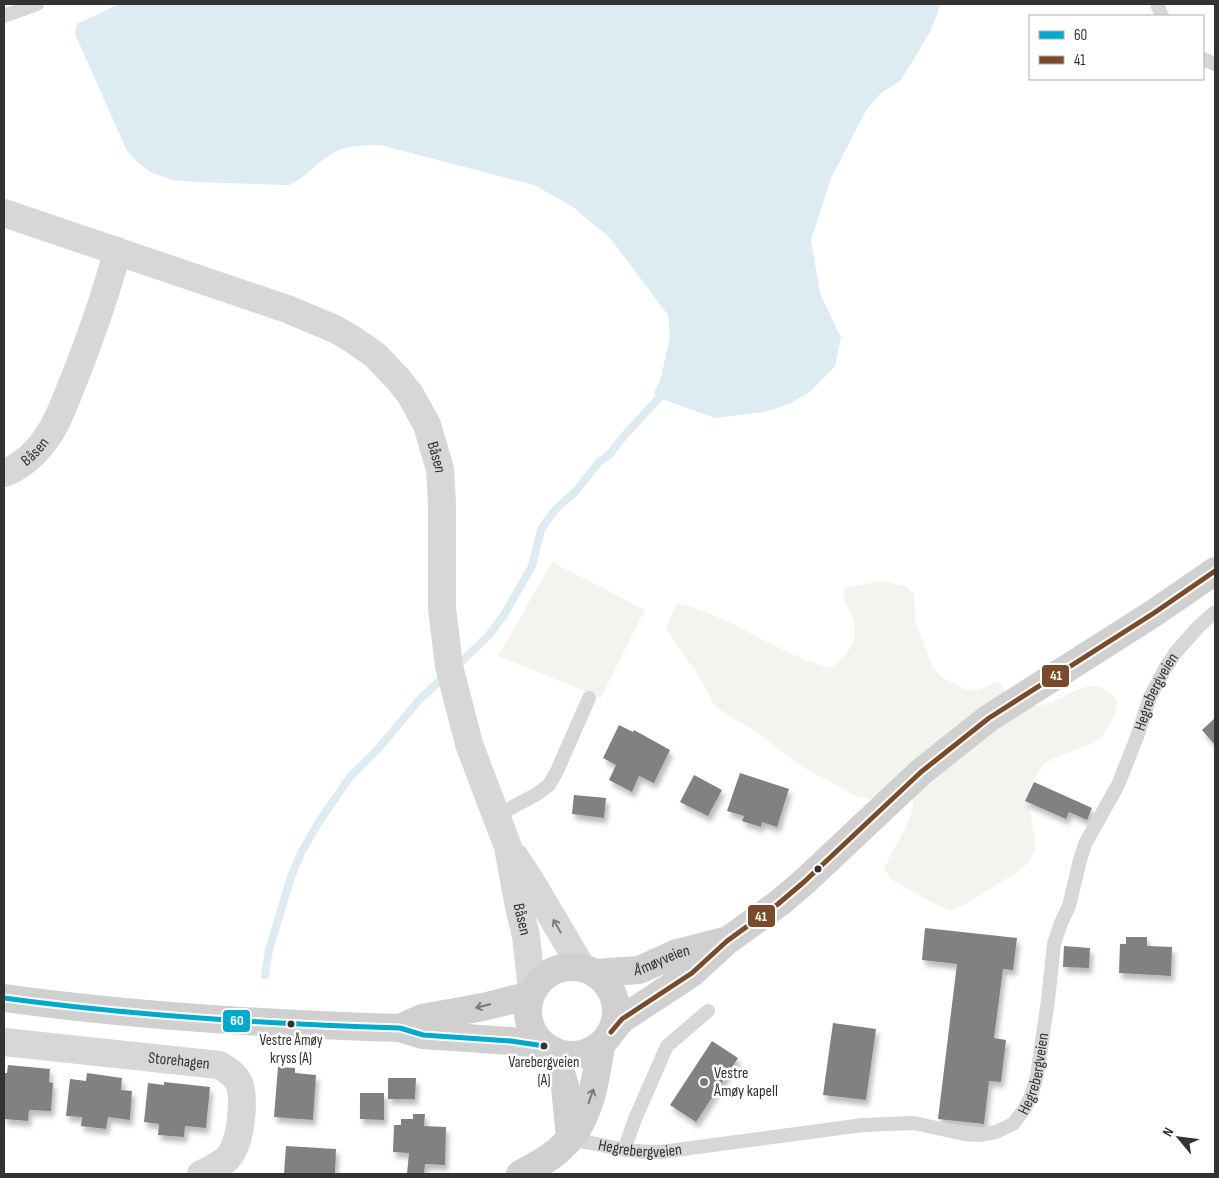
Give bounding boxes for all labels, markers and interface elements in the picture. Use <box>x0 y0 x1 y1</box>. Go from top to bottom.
legend <box>1029 15 1204 80</box>
text: 60 <box>1074 26 1087 45</box>
text: 41 <box>1074 51 1086 70</box>
street label: Båsen <box>17 434 53 470</box>
street label: Båsen <box>423 439 450 473</box>
street label: Hegrebergveien <box>1130 649 1182 733</box>
line badge: 41 <box>1041 664 1070 688</box>
text: 41 <box>1050 667 1063 684</box>
unlabelled marker <box>813 864 823 874</box>
street label: Båsen <box>509 902 535 937</box>
line badge: 41 <box>747 904 776 928</box>
text: 41 <box>755 908 768 925</box>
one-way arrow <box>551 920 561 934</box>
street label: Åmøyveien <box>633 941 692 980</box>
one-way arrow <box>476 1002 492 1011</box>
line badge: 60 <box>222 1009 251 1033</box>
text: 60 <box>230 1012 244 1029</box>
marker: Vestre Åmøy kryss (A) <box>286 1019 296 1029</box>
place label: Vestre Åmøy kryss (A) <box>260 1031 323 1068</box>
street label: Hegrebergveien <box>1014 1032 1053 1118</box>
marker: Varebergveien (A) <box>539 1041 549 1051</box>
street label: Storehagen <box>147 1048 211 1073</box>
place label: Varebergveien (A) <box>508 1053 580 1090</box>
place label: Vestre Åmøy kapell <box>713 1064 778 1101</box>
marker: Vestre Åmøy kapell <box>698 1076 710 1088</box>
one-way arrow <box>587 1088 597 1104</box>
north arrow <box>1154 1113 1204 1163</box>
text: N <box>1159 1125 1177 1139</box>
street label: Hegrebergveien <box>597 1135 683 1162</box>

